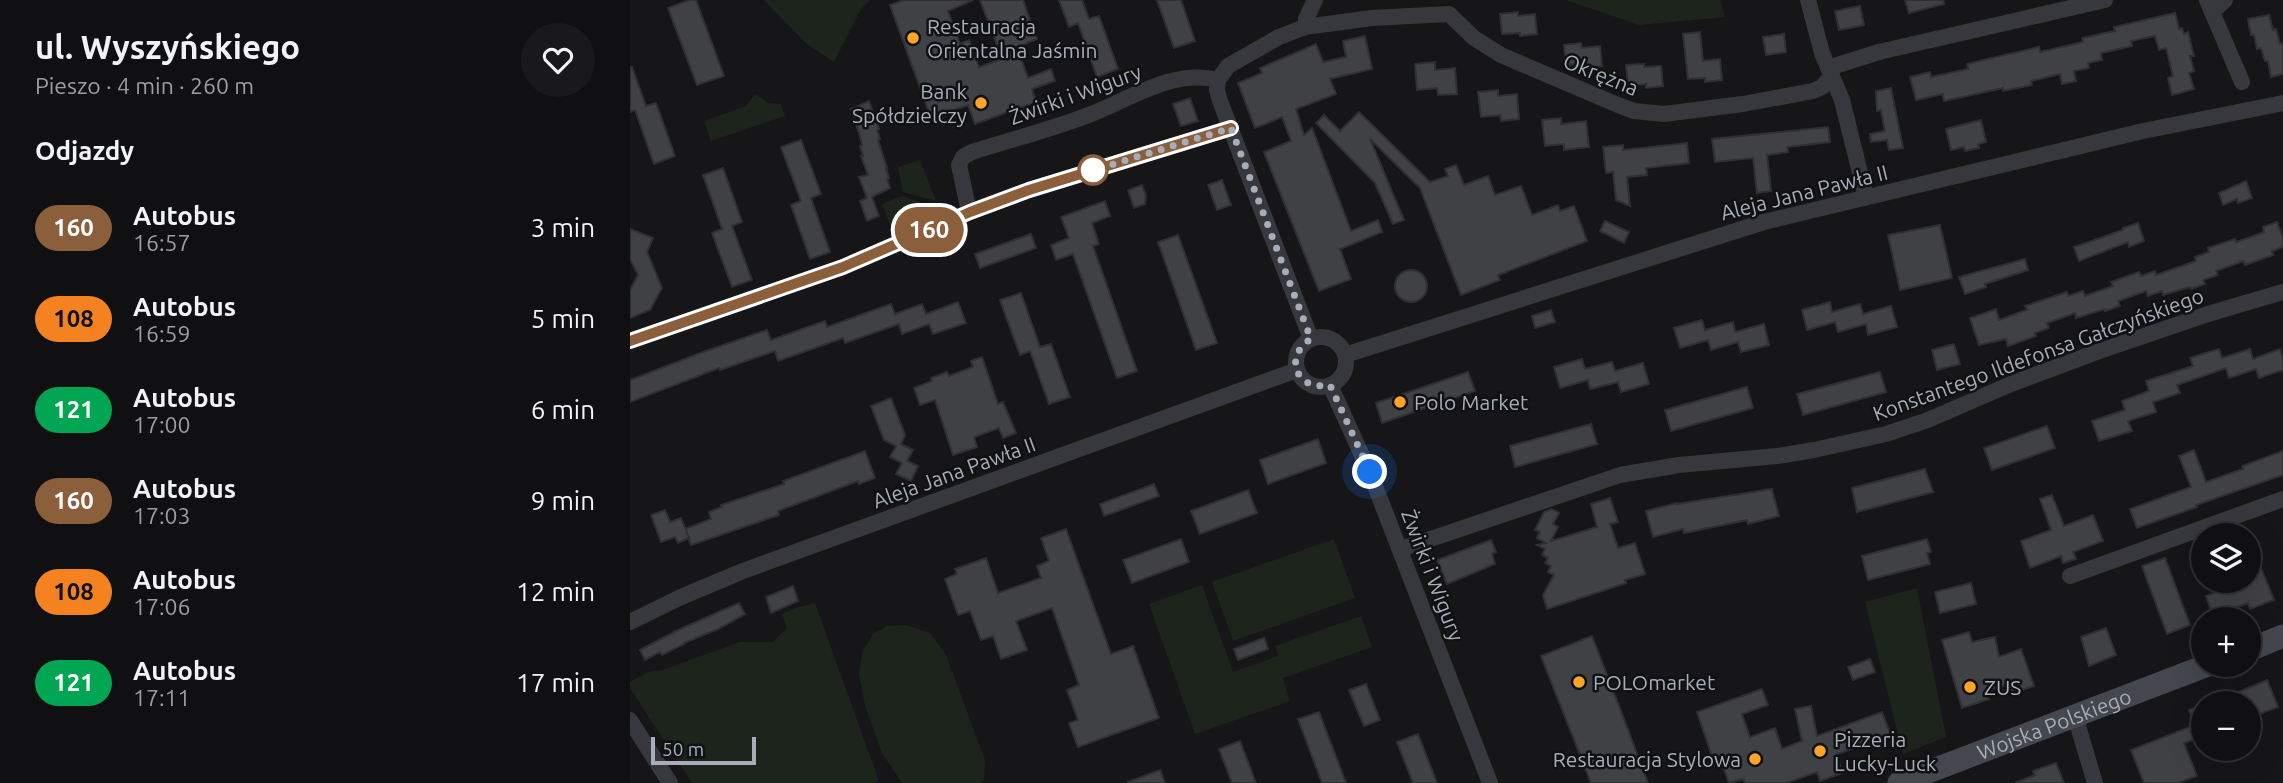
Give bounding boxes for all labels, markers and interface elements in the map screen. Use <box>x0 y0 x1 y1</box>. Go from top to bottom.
place label: Restauracja Orientalna Jaśmin <box>927 14 1098 62</box>
button: heart <box>521 23 595 97</box>
text: ul. Wyszyńskiego <box>35 28 300 65</box>
marker: Restauracja Orientalna Jaśmin <box>905 30 921 46</box>
street label: Okrężna <box>1560 48 1642 100</box>
street label: Żwirki i Wigury <box>1006 59 1144 129</box>
text: Pieszo · 4 min · 260 m <box>35 73 254 98</box>
place label: Bank Spółdzielczy <box>852 79 967 127</box>
marker: Bank Spółdzielczy <box>973 95 989 111</box>
text: Odjazdy <box>35 136 134 165</box>
unlabelled marker <box>1078 155 1108 185</box>
street label: Aleja Jana Pawła II <box>1718 160 1890 224</box>
text: Autobus <box>133 201 236 230</box>
line badge: 160 <box>889 207 969 253</box>
text: 3 min <box>531 213 595 242</box>
text: 160 <box>53 214 94 241</box>
text: 160 <box>909 216 949 243</box>
text: 16:57 <box>133 230 191 255</box>
street label: Konstantego Ildefonsa Gałczyńskiego <box>1869 283 2207 425</box>
text: Autobus <box>133 292 236 321</box>
text: 5 min <box>531 304 595 333</box>
text: 108 <box>53 305 94 332</box>
text: 16:59 <box>133 321 191 346</box>
text: Autobus <box>133 383 236 412</box>
place label: Polo Market <box>1414 390 1528 414</box>
marker: Polo Market <box>1392 394 1408 410</box>
text: 6 min <box>531 395 595 424</box>
text: 121 <box>53 396 94 423</box>
text: 17:00 <box>133 412 191 437</box>
street label: Aleja Jana Pawła II <box>869 431 1039 513</box>
your location <box>1352 454 1387 489</box>
text: Autobus <box>133 474 236 503</box>
text: 9 min <box>531 486 595 515</box>
text: 160 <box>53 487 94 514</box>
text: 17:03 <box>133 503 191 528</box>
street label: Żwirki i Wigury <box>1397 506 1469 644</box>
map controls <box>2191 523 2261 761</box>
button: layers <box>2191 523 2261 593</box>
text: Autobus <box>133 565 236 594</box>
text: 12 min <box>516 577 595 606</box>
text: 108 <box>53 578 94 605</box>
text: 17:06 <box>133 594 191 619</box>
button: + <box>2191 607 2261 677</box>
text: Autobus <box>133 656 236 685</box>
text: 17 min <box>516 668 595 697</box>
text: 121 <box>53 669 94 696</box>
place label: POLOmarket <box>1593 670 1715 694</box>
marker: POLOmarket <box>1571 674 1587 690</box>
place label: ZUS <box>1984 675 2021 699</box>
marker: ZUS <box>1962 679 1978 695</box>
street label: Wojska Polskiego <box>1974 684 2134 764</box>
text: 17:11 <box>133 685 191 710</box>
button: − <box>2191 691 2261 761</box>
place label: Pizzeria Lucky-Luck <box>1834 727 1937 775</box>
scale bar <box>651 734 756 766</box>
text: 50 m <box>662 738 704 760</box>
marker: Pizzeria Lucky-Luck <box>1812 743 1828 759</box>
place label: Restauracja Stylowa <box>1553 747 1741 771</box>
marker: Restauracja Stylowa <box>1747 751 1763 767</box>

